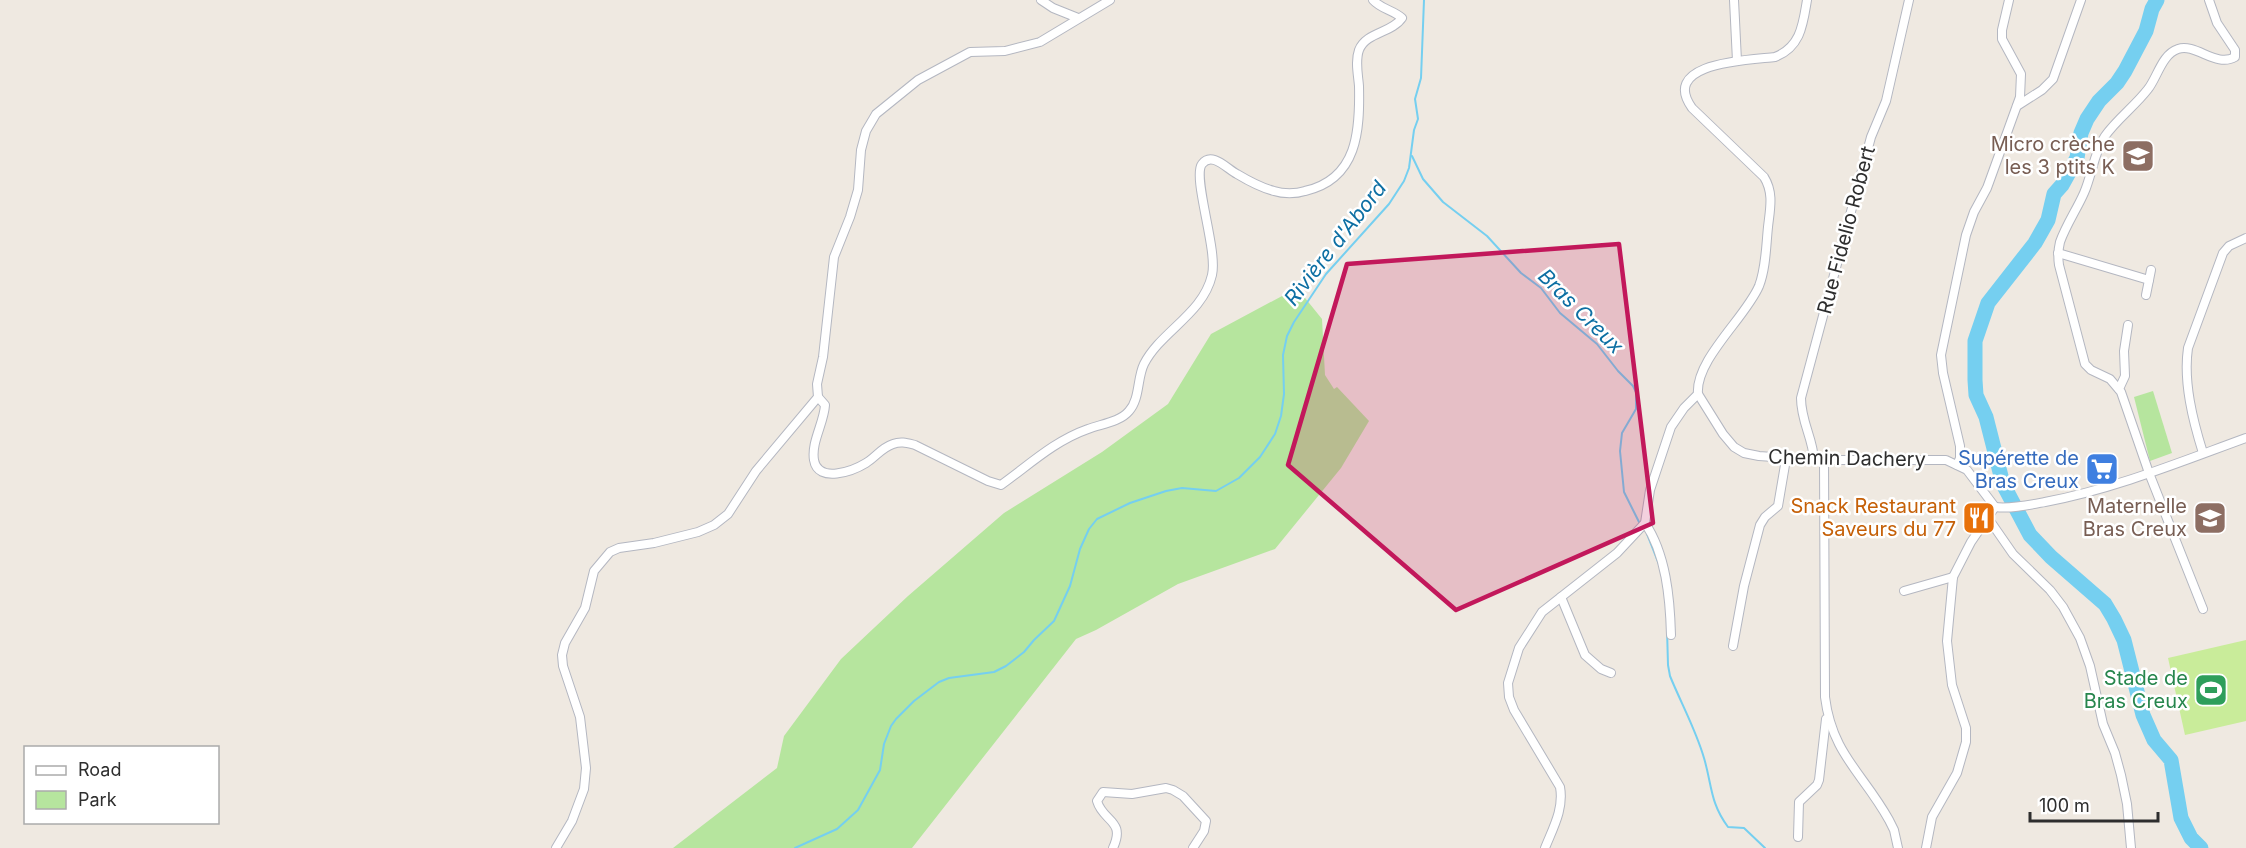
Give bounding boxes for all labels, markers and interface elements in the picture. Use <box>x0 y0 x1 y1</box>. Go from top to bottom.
place label: Micro crèche les 3 ptits K <box>1991 132 2115 179</box>
school or university icon: Micro crèche les 3 ptits K <box>2120 138 2156 174</box>
street label: Rue Fidelio Robert <box>1812 143 1880 317</box>
water label: Rivière d'Abord <box>1279 176 1391 310</box>
water label: Bras Creux <box>1533 263 1629 359</box>
street label: Chemin Dachery <box>1768 445 1926 471</box>
place label: Supérette de Bras Creux <box>1958 446 2079 493</box>
supermarket icon: Supérette de Bras Creux <box>2084 451 2120 487</box>
place label: Snack Restaurant Saveurs du 77 <box>1790 494 1956 541</box>
place label: Maternelle Bras Creux <box>2083 494 2187 541</box>
restaurant icon: Snack Restaurant Saveurs du 77 <box>1961 500 1997 536</box>
school or university icon: Maternelle Bras Creux <box>2192 500 2228 536</box>
place label: Stade de Bras Creux <box>2084 666 2188 713</box>
sports icon: Stade de Bras Creux <box>2193 672 2229 708</box>
legend <box>24 746 219 824</box>
text: Road <box>78 759 121 780</box>
scale bar <box>2030 785 2158 823</box>
text: Park <box>78 789 117 810</box>
text: 100 m <box>2039 795 2090 816</box>

